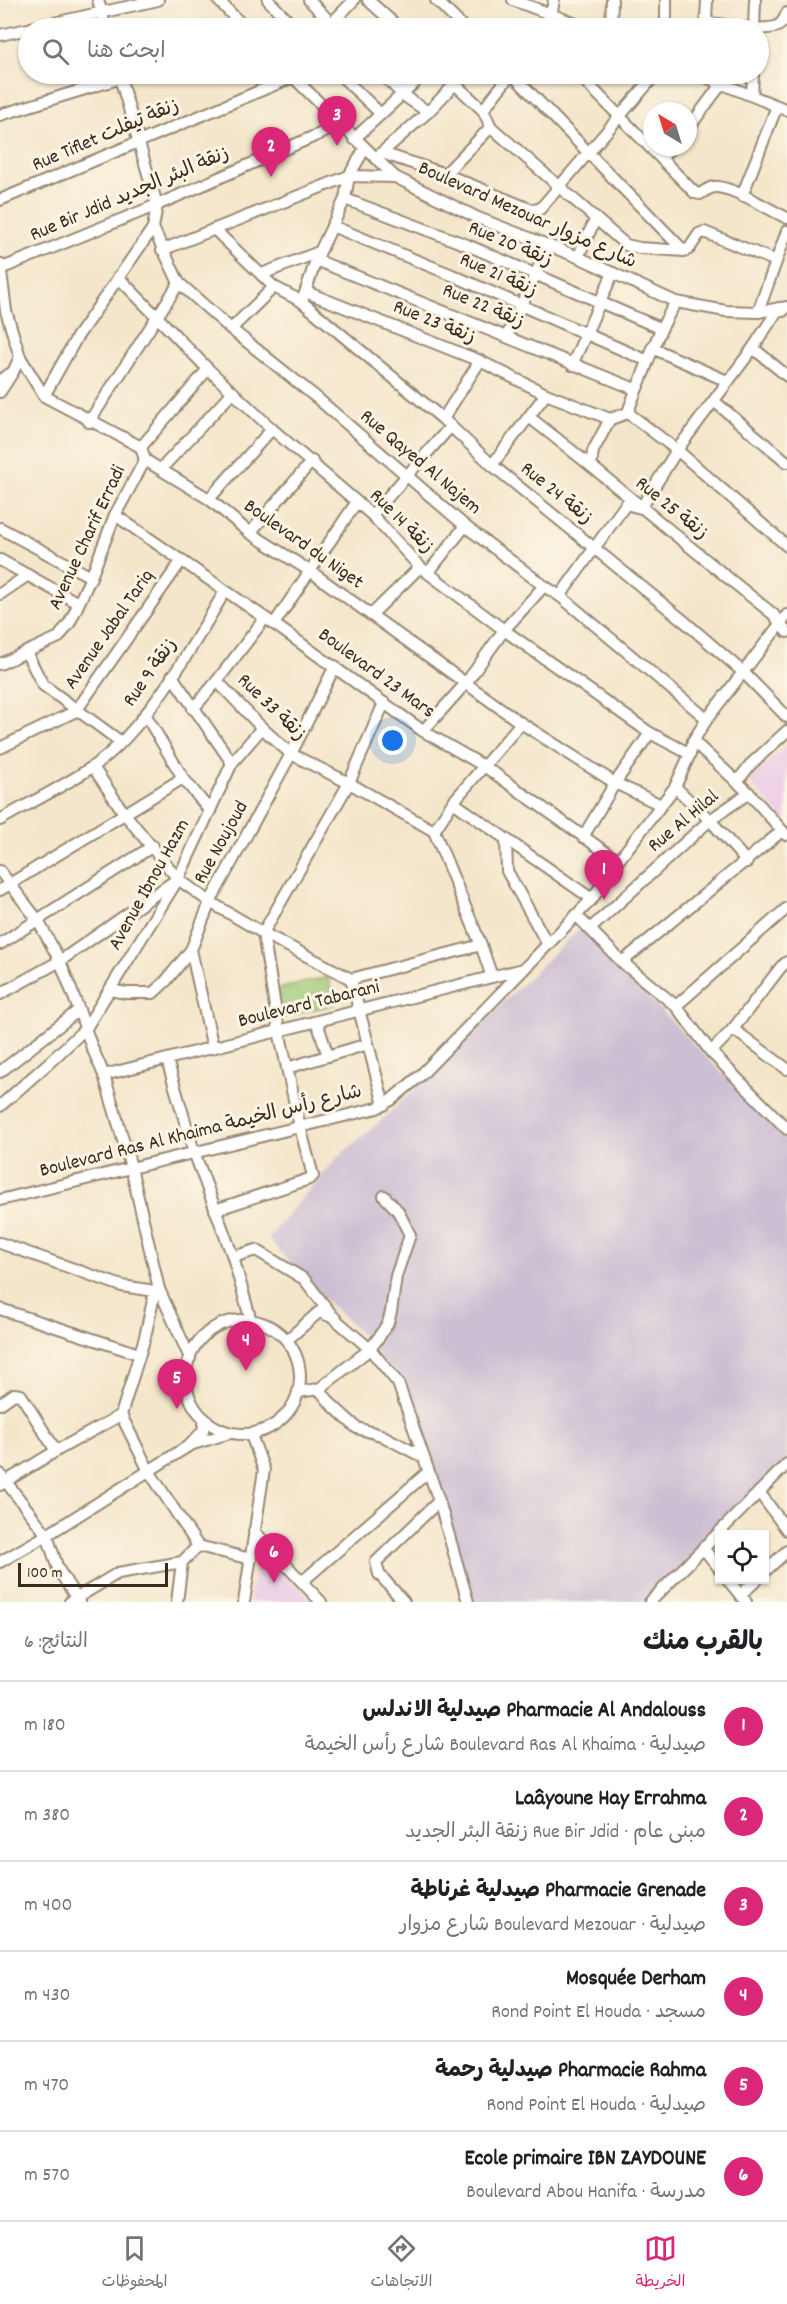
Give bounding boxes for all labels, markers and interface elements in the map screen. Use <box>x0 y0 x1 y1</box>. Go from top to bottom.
search box <box>18 18 769 84</box>
icon: search <box>39 35 72 68</box>
text: ابحث هنا <box>87 37 166 68</box>
street label: Rue Tiflet زنقة تيفلت <box>28 92 184 180</box>
pin: 3 <box>318 96 356 146</box>
north arrow <box>643 102 697 156</box>
pin: 2 <box>252 128 290 177</box>
street label: Rue Bir Jdid زنقة البئر الجديد <box>26 140 234 250</box>
street label: Boulevard Mezouar شارع مزوار <box>413 155 641 277</box>
street label: Rue 20 زنقة <box>464 215 556 275</box>
street label: Rue 21 زنقة <box>455 246 541 306</box>
street label: Rue 22 زنقة <box>438 277 528 337</box>
street label: Rue 23 زنقة <box>389 294 479 352</box>
street label: Rue Qayed Al Najem <box>353 404 487 522</box>
street label: Rue 24 زنقة <box>514 456 598 532</box>
street label: Avenue Charif Erradi <box>42 461 134 615</box>
street label: Rue 25 زنقة <box>628 471 714 547</box>
street label: Rue 14 زنقة <box>362 483 440 561</box>
street label: Boulevard du Niget <box>237 493 369 597</box>
street label: Avenue Jabal Tariq <box>58 564 162 696</box>
street label: Boulevard 23 Mars <box>312 622 440 726</box>
street label: Rue 9 زنقة <box>117 633 185 713</box>
street label: Rue 33 زنقة <box>230 668 312 748</box>
your location <box>378 726 407 755</box>
street label: Rue Al Hilal <box>643 784 726 860</box>
street label: Rue Noujoud <box>188 796 256 890</box>
street label: Avenue Ibnou Hazm <box>102 814 198 956</box>
pin: 1 <box>584 850 624 900</box>
street label: Boulevard Tabarani <box>235 974 383 1036</box>
street label: Boulevard Ras Al Khaima شارع رأس الخيمة <box>37 1078 365 1186</box>
pin: 4 <box>226 1322 266 1371</box>
pin: 5 <box>158 1360 196 1409</box>
map controls <box>715 1530 769 1584</box>
button: locate <box>715 1530 769 1584</box>
pin: 6 <box>254 1534 294 1583</box>
scale bar <box>18 1560 168 1588</box>
text: 100 m <box>27 1562 63 1585</box>
text: بالقرب منك <box>643 1625 763 1662</box>
text: النتائج: 6 <box>24 1629 88 1657</box>
text: Pharmacie Al Andalouss صيدلية الاندلس <box>363 1696 706 1727</box>
text: 180 m <box>24 1712 66 1740</box>
text: 1 <box>741 1712 746 1740</box>
text: صيدلية · Boulevard Ras Al Khaima شارع رأس الخيمة <box>305 1732 706 1760</box>
text: Laâyoune Hay Errahma <box>515 1784 706 1815</box>
text: 380 m <box>24 1802 70 1830</box>
text: 2 <box>739 1802 748 1830</box>
text: مبنى عام · Rue Bir Jdid زنقة البئر الجديد <box>405 1819 706 1847</box>
text: Pharmacie Grenade صيدلية غرناطة <box>410 1876 706 1907</box>
text: 400 m <box>24 1892 72 1920</box>
text: 3 <box>739 1892 748 1920</box>
text: صيدلية · Boulevard Mezouar شارع مزوار <box>400 1912 706 1940</box>
text: Mosquée Derham <box>566 1964 706 1995</box>
text: 430 m <box>24 1982 70 2010</box>
text: 4 <box>739 1982 748 2010</box>
text: مسجد · Rond Point El Houda <box>491 1999 706 2027</box>
text: Pharmacie Rahma صيدلية رحمة <box>435 2056 706 2087</box>
text: 470 m <box>24 2072 69 2100</box>
text: 5 <box>739 2072 748 2100</box>
text: صيدلية · Rond Point El Houda <box>486 2092 706 2120</box>
text: Ecole primaire IBN ZAYDOUNE <box>464 2144 706 2175</box>
text: 570 m <box>24 2162 70 2190</box>
text: 6 <box>739 2162 748 2190</box>
text: مدرسة · Boulevard Abou Hanifa <box>466 2179 706 2207</box>
tab: المحفوظات <box>102 2232 167 2295</box>
tab: الاتجاهات <box>371 2232 432 2295</box>
tab: الخريطة <box>636 2232 685 2295</box>

